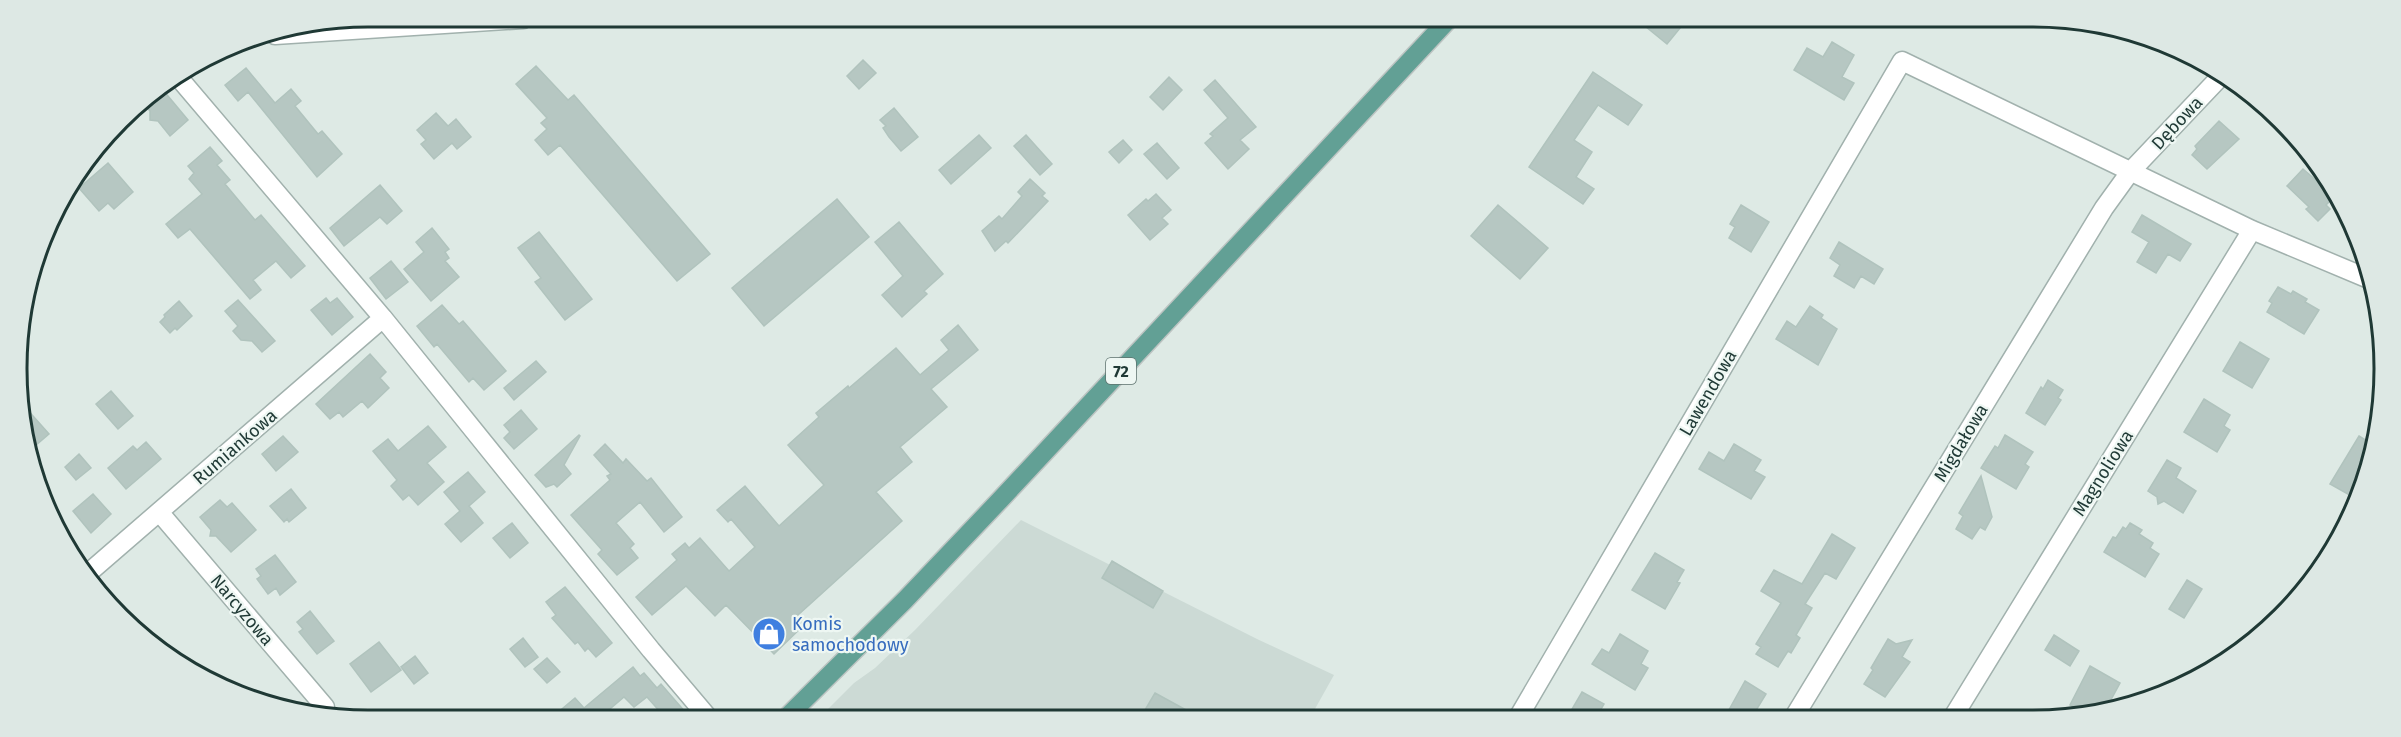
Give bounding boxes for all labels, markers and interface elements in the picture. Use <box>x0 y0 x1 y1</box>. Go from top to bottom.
street label: Dębowa <box>2147 92 2207 154</box>
street label: Lawendowa <box>1675 346 1741 440</box>
road number: 72 <box>1106 358 1136 384</box>
street label: Migdałowa <box>1929 400 1993 486</box>
street label: Rumiankowa <box>188 404 282 490</box>
street label: Magnoliowa <box>2068 426 2138 520</box>
street label: Narcyzowa <box>206 570 278 650</box>
place label: Komis samochodowy <box>792 613 909 656</box>
shop icon: Komis samochodowy <box>751 616 787 652</box>

